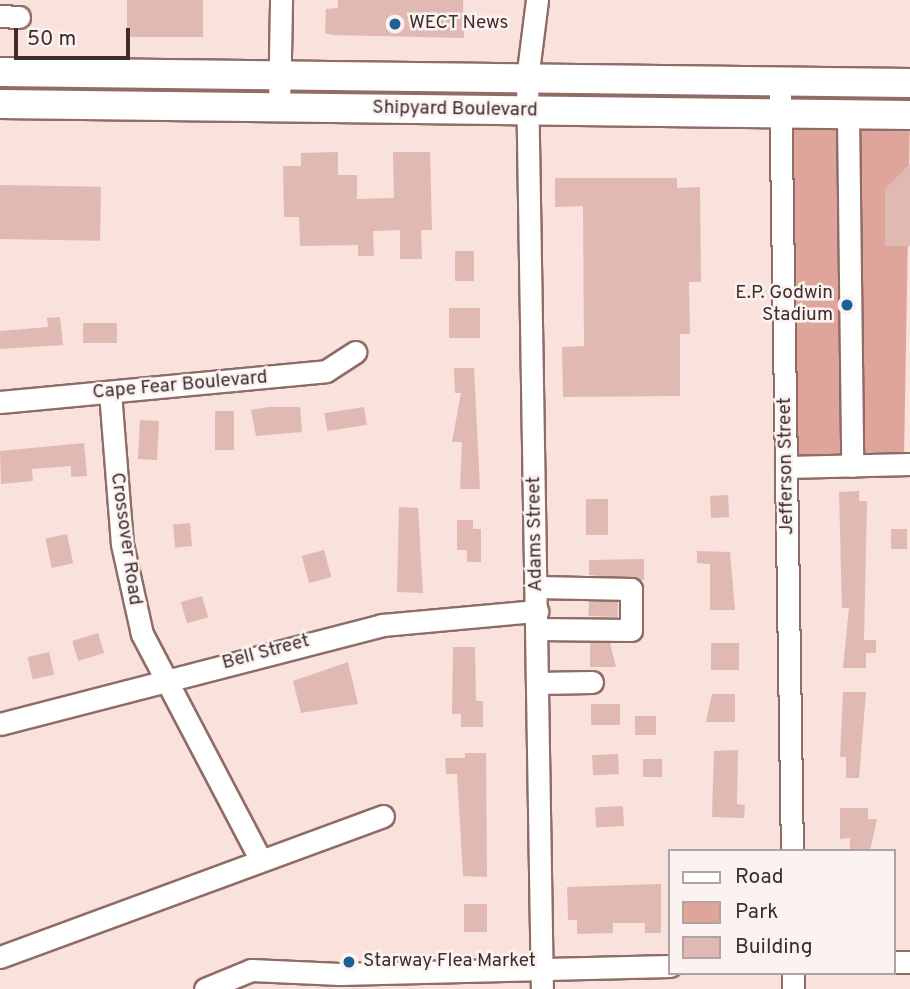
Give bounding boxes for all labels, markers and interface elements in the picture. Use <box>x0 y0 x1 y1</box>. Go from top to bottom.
place label: WECT News <box>409 13 509 35</box>
scale bar <box>18 14 133 58</box>
marker: WECT News <box>387 16 403 32</box>
text: 50 m <box>27 26 76 53</box>
street label: Shipyard Boulevard <box>372 97 538 123</box>
place label: E.P. Godwin Stadium <box>735 283 833 327</box>
marker: E.P. Godwin Stadium <box>839 297 855 313</box>
street label: Cape Fear Boulevard <box>92 367 268 405</box>
street label: Jefferson Street <box>774 397 800 535</box>
street label: Crossover Road <box>104 471 146 607</box>
street label: Adams Street <box>524 476 548 592</box>
street label: Bell Street <box>220 630 312 676</box>
legend <box>668 849 896 975</box>
text: Road <box>735 864 784 891</box>
text: Park <box>735 899 778 926</box>
text: Building <box>735 934 813 961</box>
place label: Starway Flea Market <box>363 951 536 973</box>
marker: Starway Flea Market <box>341 954 357 970</box>

